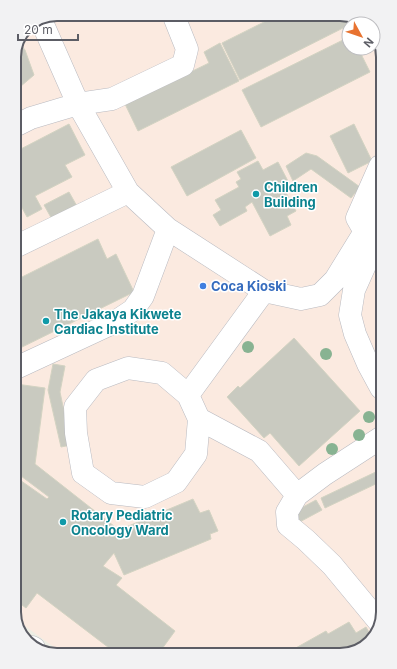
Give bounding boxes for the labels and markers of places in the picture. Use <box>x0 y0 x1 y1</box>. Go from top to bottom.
place label: Children Building <box>264 179 318 210</box>
marker: Children Building <box>251 189 261 199</box>
place label: Coca Kioski <box>211 278 286 294</box>
marker: Coca Kioski <box>198 281 208 291</box>
place label: The Jakaya Kikwete Cardiac Institute <box>54 306 182 337</box>
marker: The Jakaya Kikwete Cardiac Institute <box>41 316 51 326</box>
place label: Rotary Pediatric Oncology Ward <box>71 507 173 538</box>
marker: Rotary Pediatric Oncology Ward <box>58 517 68 527</box>

